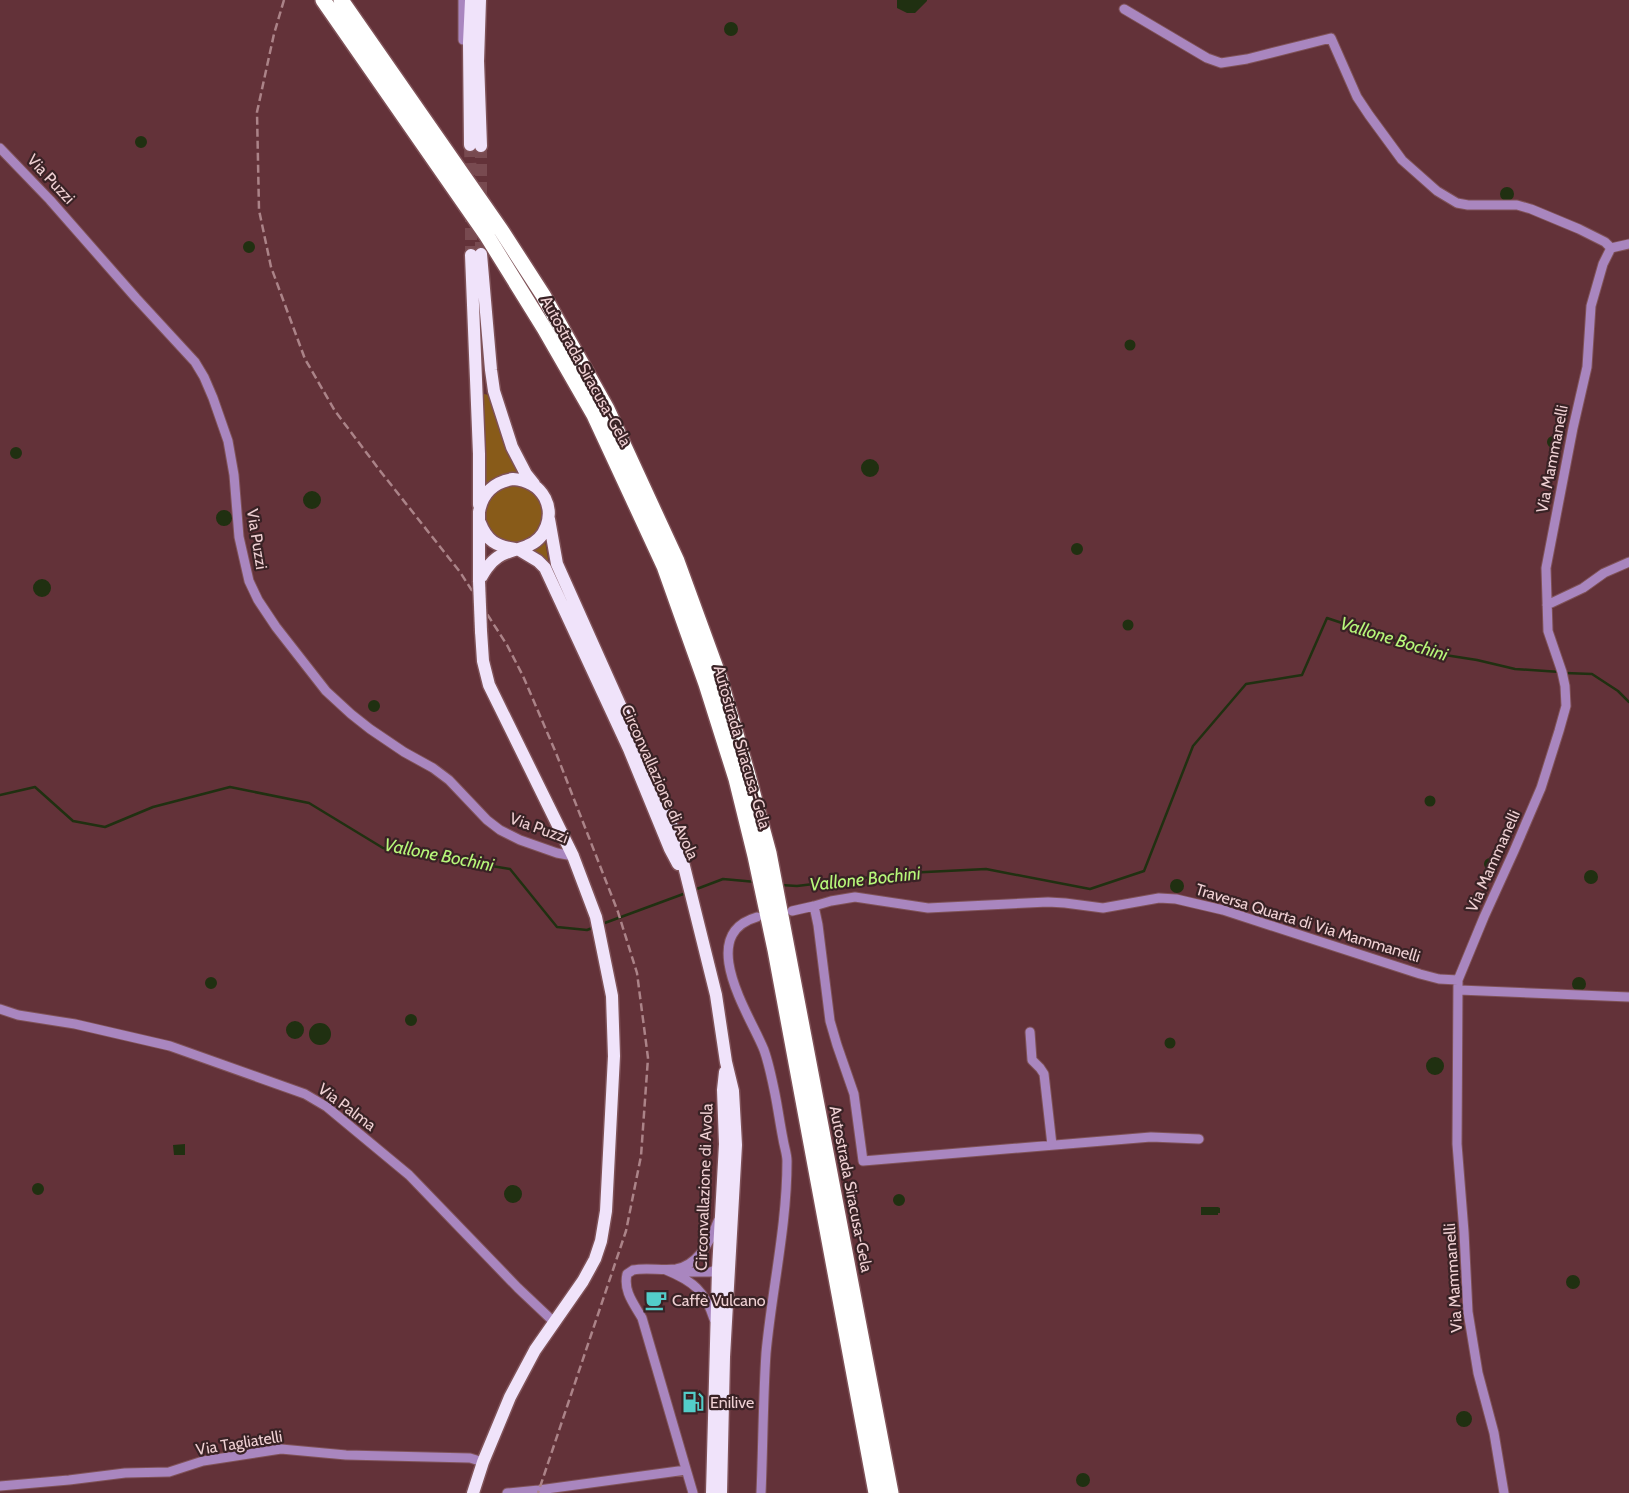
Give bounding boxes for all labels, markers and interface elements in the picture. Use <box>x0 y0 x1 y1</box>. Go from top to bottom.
street label: Via Puzzi <box>23 150 79 208</box>
street label: Autostrada Siracusa-Gela <box>537 292 636 450</box>
street label: Via Mammanelli <box>1532 403 1572 515</box>
street label: Via Puzzi <box>243 507 271 571</box>
water label: Vallone Bochini <box>1338 612 1452 666</box>
street label: Autostrada Siracusa-Gela <box>710 663 775 831</box>
street label: Circonvallazione di Avola <box>617 702 703 863</box>
street label: Via Mammanelli <box>1462 807 1524 915</box>
street label: Via Puzzi <box>507 809 571 847</box>
water label: Vallone Bochini <box>382 834 497 877</box>
water label: Vallone Bochini <box>808 862 923 896</box>
street label: Traversa Quarta di Via Mammanelli <box>1193 880 1423 966</box>
street label: Via Palma <box>314 1079 380 1135</box>
street label: Circonvallazione di Avola <box>692 1103 716 1271</box>
street label: Autostrada Siracusa-Gela <box>826 1104 877 1274</box>
street label: Via Mammanelli <box>1440 1223 1466 1333</box>
cafe icon: Caffè Vulcano <box>643 1287 669 1313</box>
place label: Caffè Vulcano <box>672 1291 766 1310</box>
fuel station icon: Enilive <box>680 1389 706 1415</box>
place label: Enilive <box>710 1393 754 1412</box>
street label: Via Tagliatelli <box>194 1427 284 1459</box>

